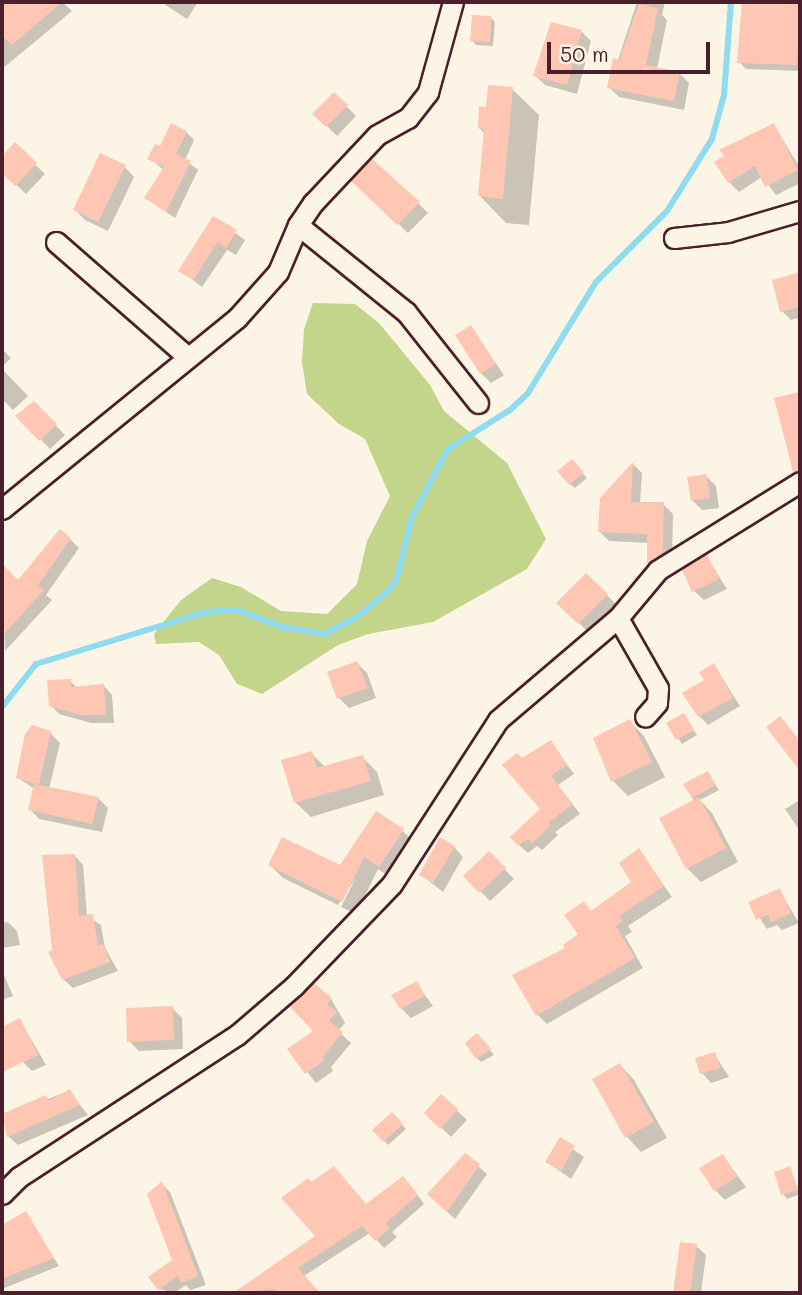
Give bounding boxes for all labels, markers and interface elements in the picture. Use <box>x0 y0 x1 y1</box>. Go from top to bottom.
scale bar <box>550 28 713 72</box>
text: 50 m <box>560 40 609 67</box>

